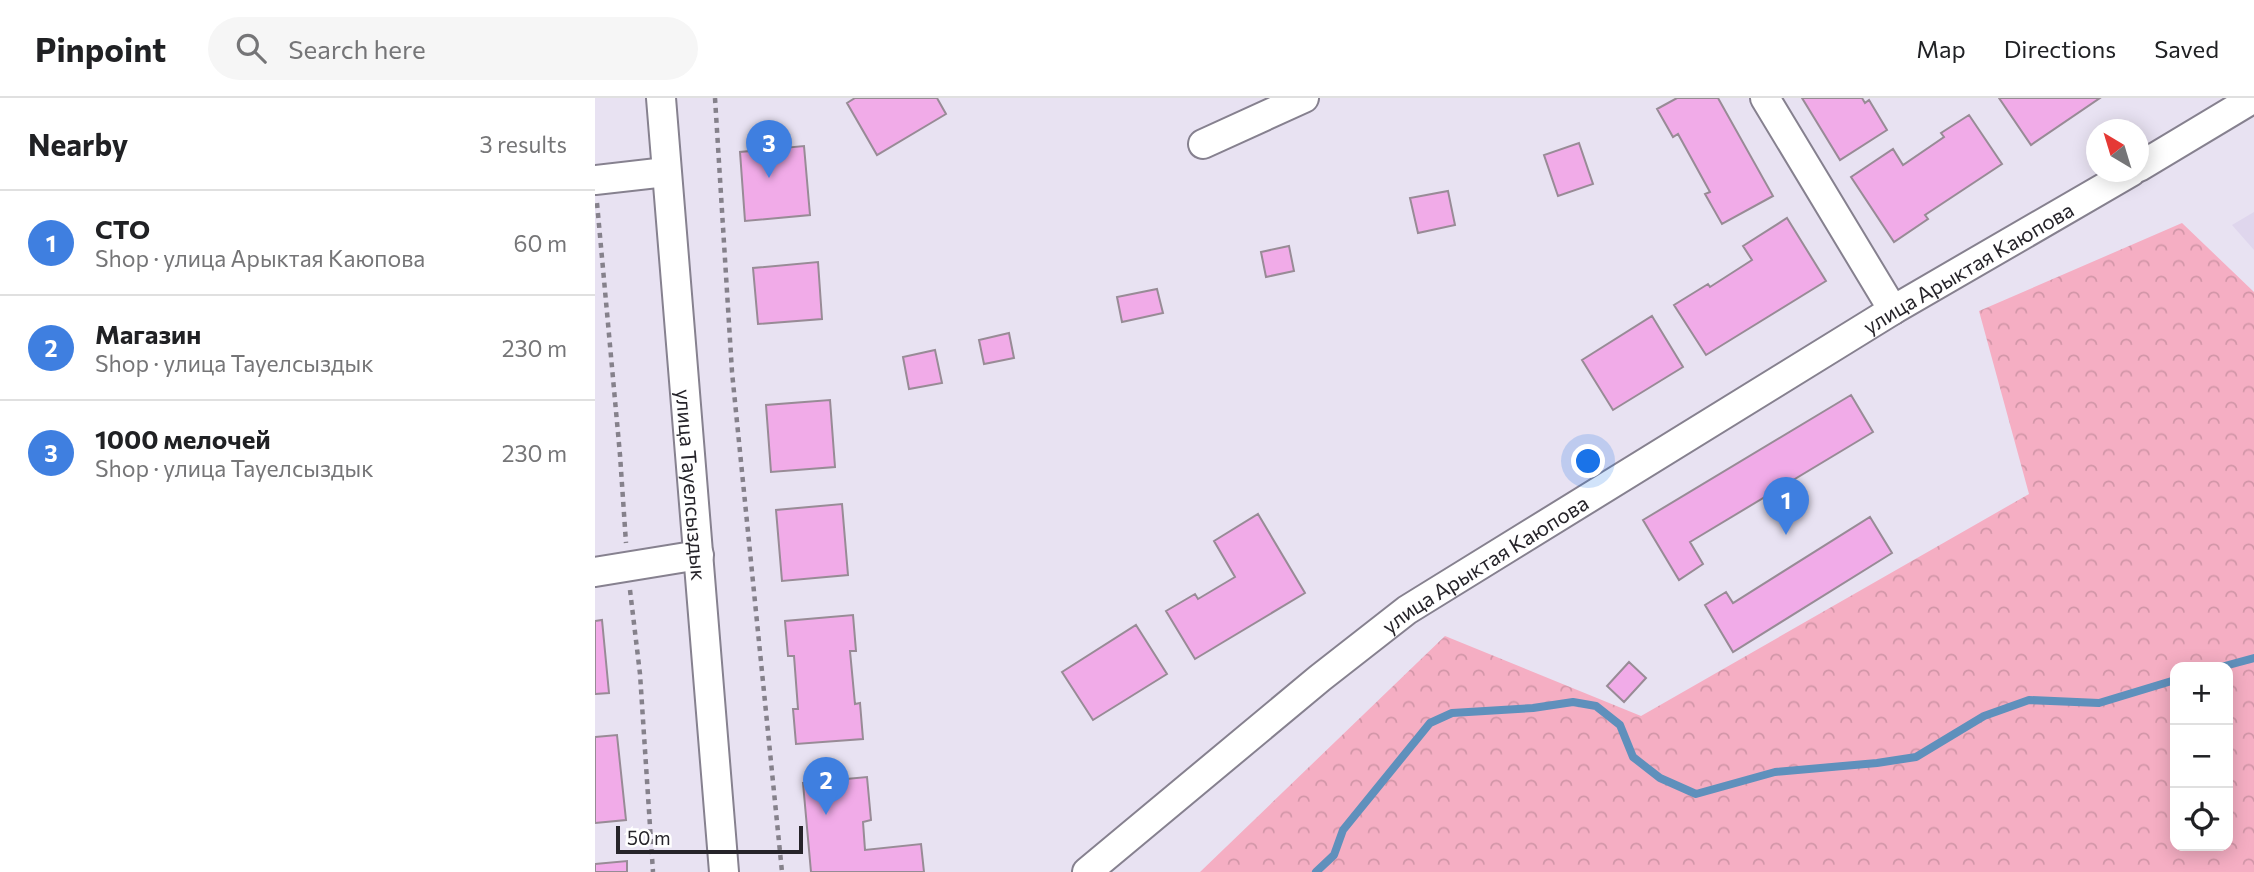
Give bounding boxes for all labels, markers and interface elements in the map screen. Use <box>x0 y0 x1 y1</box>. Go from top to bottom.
search box <box>208 17 698 80</box>
text: Pinpoint <box>35 28 166 69</box>
icon: search <box>232 29 270 67</box>
text: Search here <box>288 33 426 64</box>
text: Map <box>1916 34 1966 63</box>
text: Directions <box>2004 34 2116 63</box>
text: Saved <box>2154 34 2219 63</box>
north arrow <box>2086 119 2149 182</box>
pin: 3 <box>746 120 792 178</box>
text: Nearby <box>28 125 128 162</box>
text: 3 results <box>480 130 567 158</box>
street label: улица Арыктая Каюпова <box>1858 196 2077 338</box>
text: СТО <box>95 213 150 244</box>
text: 1 <box>46 229 56 257</box>
text: 60 m <box>514 229 567 257</box>
text: Shop · улица Арыктая Каюпова <box>95 244 425 272</box>
text: Магазин <box>95 318 201 349</box>
text: 2 <box>44 334 58 362</box>
text: 230 m <box>502 334 567 362</box>
text: Shop · улица Тауелсыздык <box>95 349 374 377</box>
street label: улица Тауелсыздык <box>672 388 713 581</box>
text: 1000 мелочей <box>95 423 271 454</box>
text: 3 <box>44 439 58 467</box>
text: 230 m <box>502 439 567 467</box>
your location <box>1571 444 1605 478</box>
text: Shop · улица Тауелсыздык <box>95 454 374 482</box>
pin: 1 <box>1763 477 1809 535</box>
street label: улица Арыктая Каюпова <box>1376 489 1592 638</box>
map controls <box>2170 662 2233 851</box>
button: + <box>2170 662 2233 725</box>
button: − <box>2170 725 2233 788</box>
pin: 2 <box>803 757 849 815</box>
button: locate <box>2170 788 2233 851</box>
scale bar <box>616 823 803 855</box>
text: 50 m <box>627 826 671 849</box>

